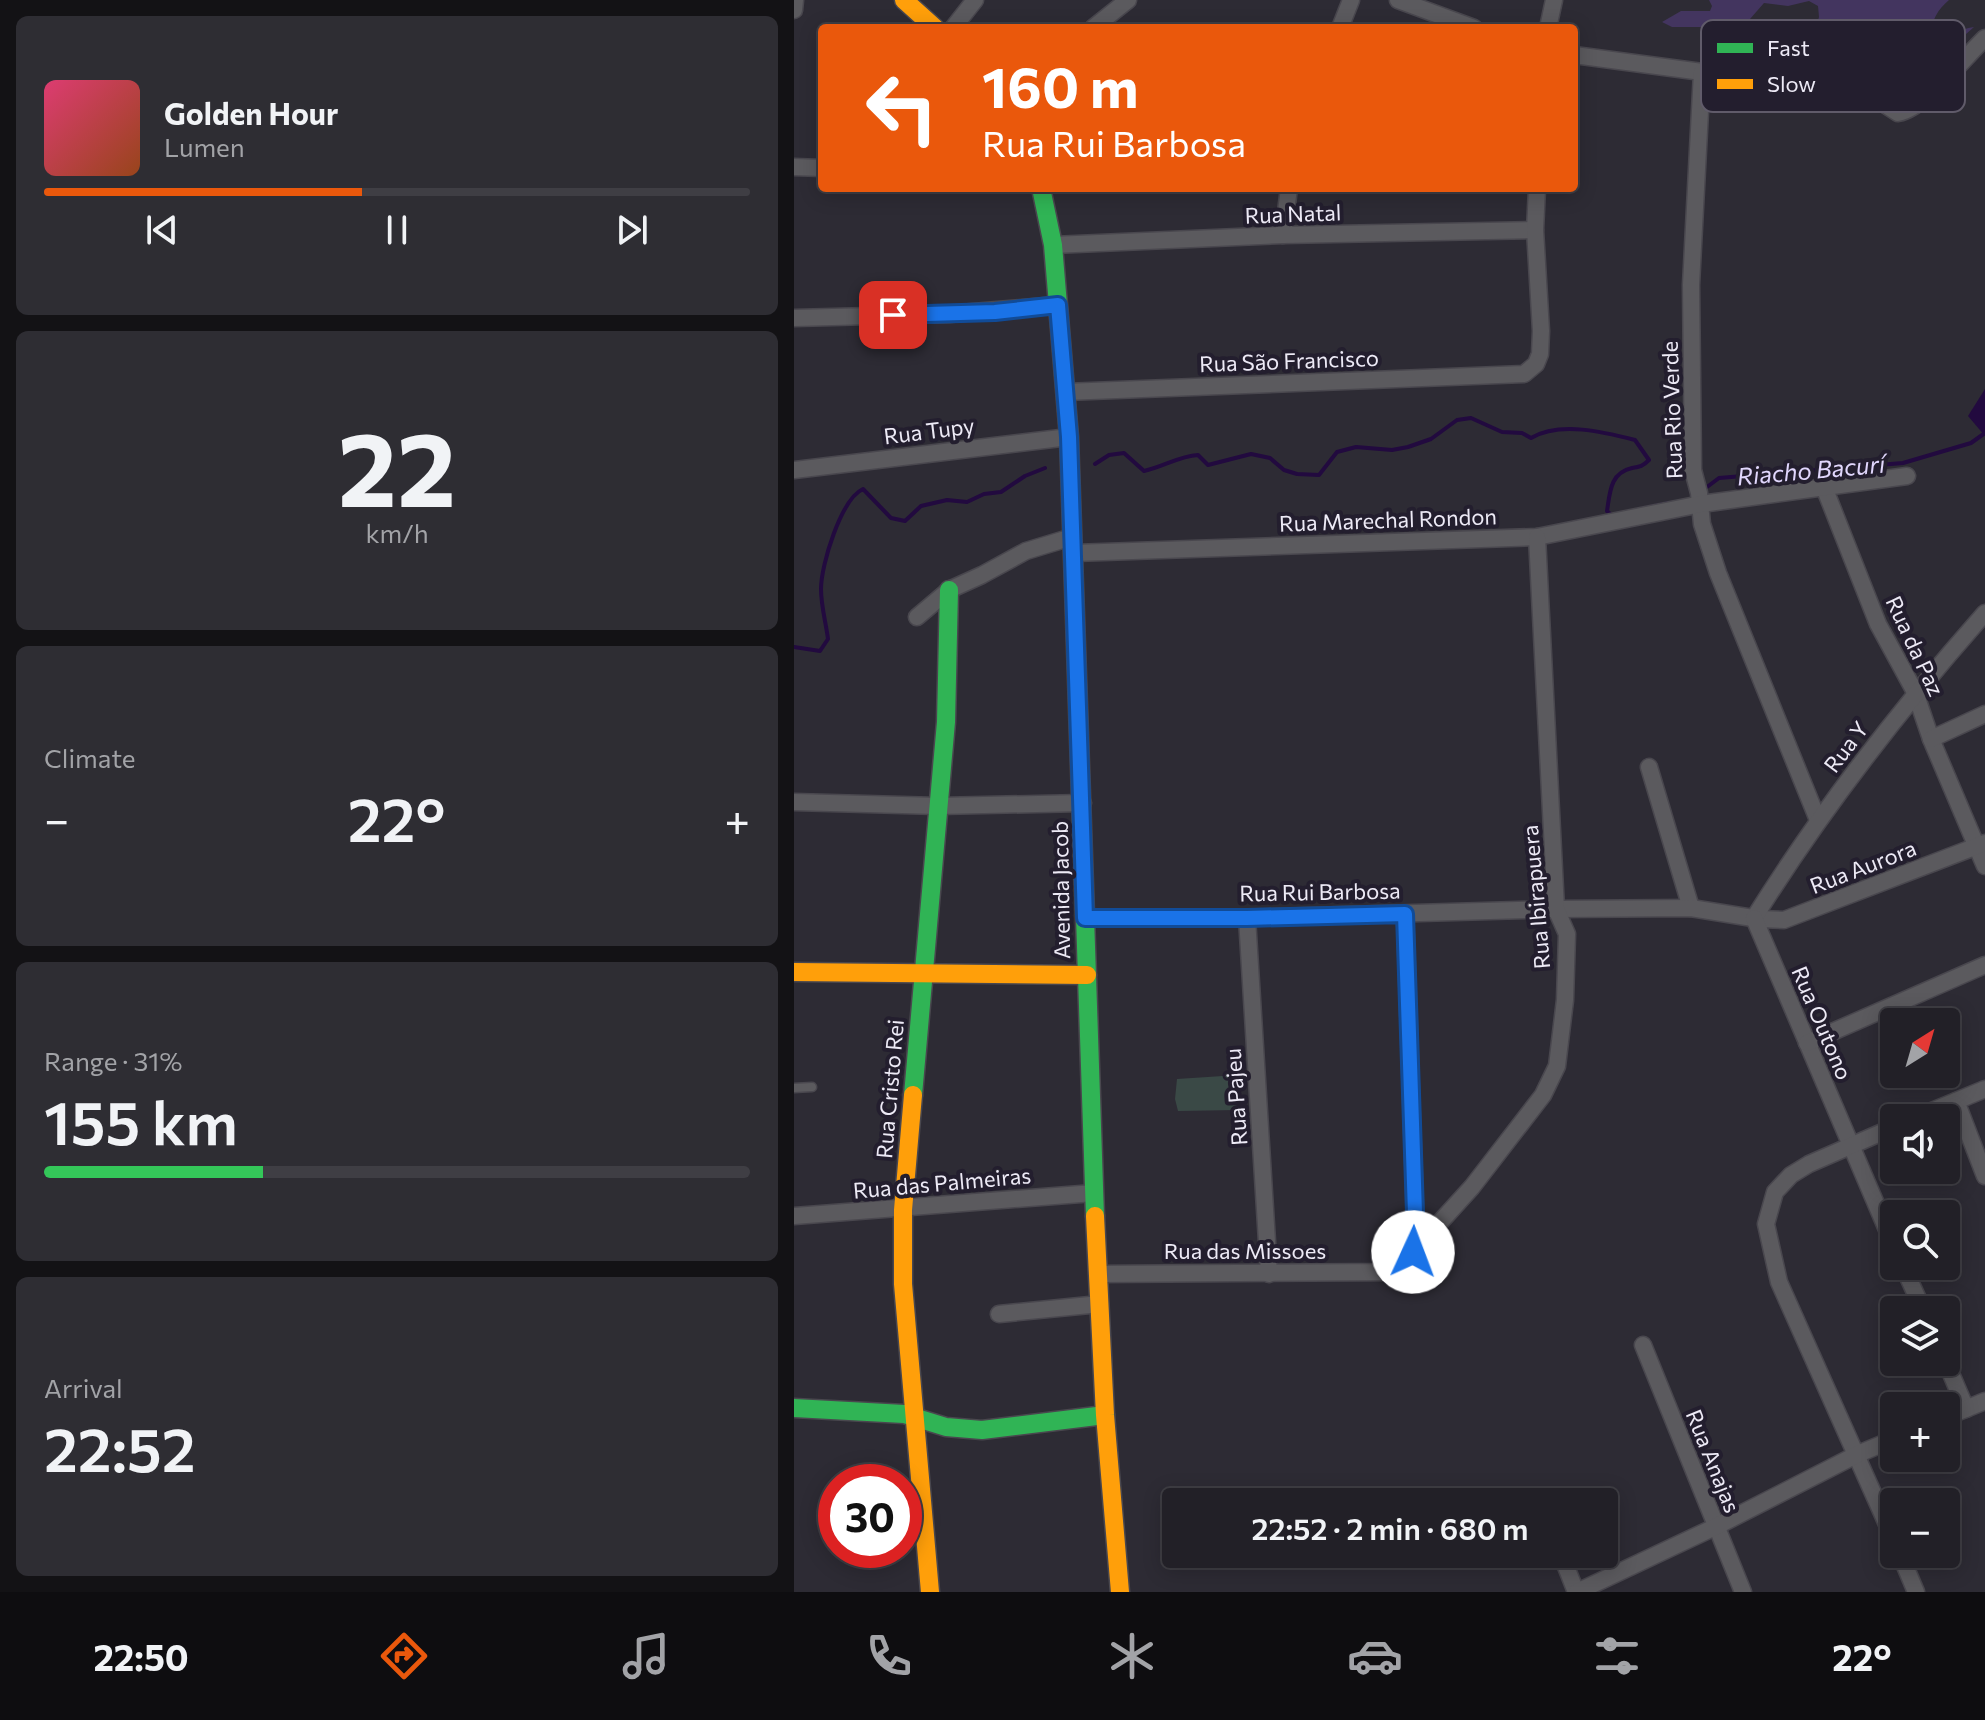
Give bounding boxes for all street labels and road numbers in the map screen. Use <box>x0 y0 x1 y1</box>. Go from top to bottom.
street label: Rua Natal <box>1244 198 1342 229</box>
street label: Rua Rio Verde <box>1656 340 1687 480</box>
street label: Rua São Francisco <box>1199 344 1379 377</box>
street label: Rua Tupy <box>882 412 976 449</box>
street label: Rua Marechal Rondon <box>1279 502 1497 537</box>
street label: Rua da Paz <box>1881 591 1950 700</box>
street label: Rua Y <box>1818 716 1874 778</box>
street label: Avenida Jacob <box>1046 821 1075 959</box>
street label: Rua Ibirapuera <box>1516 824 1555 970</box>
street label: Rua Aurora <box>1806 834 1920 899</box>
street label: Rua Rui Barbosa <box>1239 877 1401 906</box>
street label: Rua Outono <box>1786 962 1858 1084</box>
street label: Rua Cristo Rei <box>870 1018 909 1160</box>
street label: Rua Pajeu <box>1219 1047 1252 1147</box>
street label: Rua das Palmeiras <box>852 1161 1032 1204</box>
street label: Rua das Missoes <box>1164 1237 1326 1264</box>
street label: Rua Anajas <box>1681 1405 1746 1516</box>

